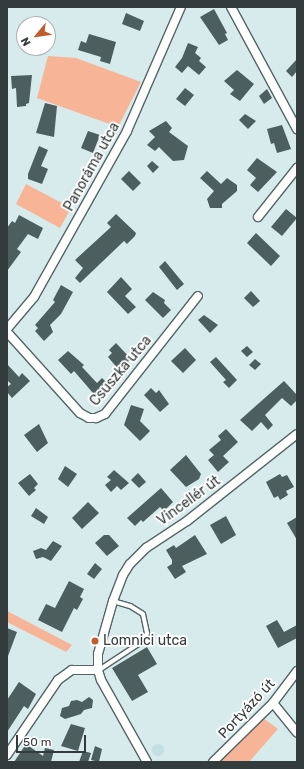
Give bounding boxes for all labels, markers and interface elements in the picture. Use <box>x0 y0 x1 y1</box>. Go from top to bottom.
north arrow <box>16 16 56 56</box>
text: N <box>18 35 34 48</box>
street label: Panoráma utca <box>61 120 123 214</box>
street label: Csuszka utca <box>87 332 155 410</box>
street label: Vincellér út <box>154 472 224 530</box>
place label: Lomnici utca <box>103 633 187 649</box>
marker: Lomnici utca <box>90 636 100 646</box>
street label: Portyázó út <box>215 676 279 742</box>
scale bar <box>18 727 88 753</box>
text: 50 m <box>23 735 51 749</box>

